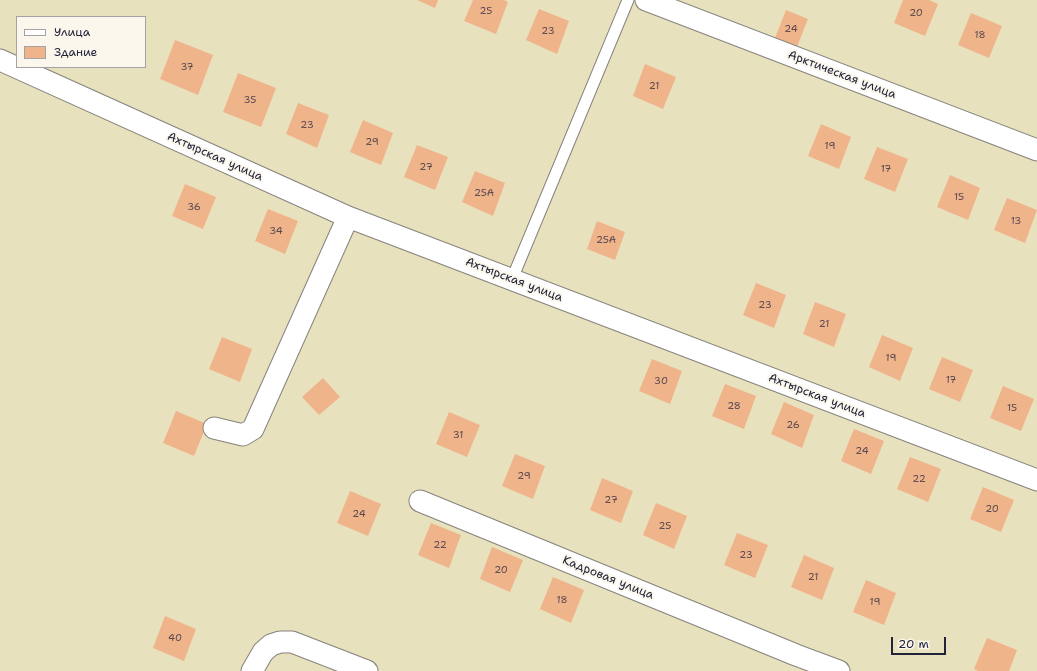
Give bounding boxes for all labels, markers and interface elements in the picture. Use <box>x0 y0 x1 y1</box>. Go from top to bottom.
house number: 25 <box>480 5 492 17</box>
house number: 20 <box>909 7 923 19</box>
legend <box>16 16 146 68</box>
house number: 24 <box>784 23 798 35</box>
text: Улица <box>54 24 90 40</box>
house number: 23 <box>541 25 555 37</box>
house number: 18 <box>974 29 986 41</box>
text: Здание <box>54 44 97 60</box>
street label: Арктическая улица <box>786 48 898 102</box>
house number: 37 <box>180 61 194 73</box>
house number: 21 <box>649 80 659 92</box>
house number: 35 <box>244 94 256 106</box>
house number: 23 <box>300 119 314 131</box>
street label: Ахтырская улица <box>165 129 265 185</box>
house number: 29 <box>365 136 379 148</box>
house number: 19 <box>825 140 835 152</box>
house number: 27 <box>419 161 433 173</box>
house number: 17 <box>881 163 891 175</box>
house number: 25А <box>474 187 494 199</box>
house number: 15 <box>954 191 964 203</box>
house number: 36 <box>187 201 201 213</box>
house number: 13 <box>1011 215 1021 227</box>
house number: 34 <box>269 225 283 237</box>
house number: 25А <box>596 234 616 246</box>
street label: Ахтырская улица <box>463 255 565 305</box>
house number: 23 <box>758 299 772 311</box>
house number: 21 <box>819 318 829 330</box>
house number: 19 <box>886 352 896 364</box>
street label: Ахтырская улица <box>766 371 868 421</box>
house number: 17 <box>946 374 956 386</box>
house number: 30 <box>654 375 668 387</box>
house number: 28 <box>727 400 741 412</box>
house number: 15 <box>1007 402 1017 414</box>
house number: 26 <box>786 419 800 431</box>
house number: 31 <box>453 429 463 441</box>
house number: 24 <box>855 445 869 457</box>
house number: 29 <box>517 470 531 482</box>
house number: 22 <box>912 473 926 485</box>
house number: 27 <box>604 494 618 506</box>
house number: 20 <box>985 503 999 515</box>
house number: 24 <box>352 508 366 520</box>
house number: 25 <box>659 520 671 532</box>
house number: 22 <box>433 539 447 551</box>
house number: 23 <box>739 549 753 561</box>
street label: Кадровая улица <box>560 553 656 603</box>
house number: 20 <box>494 564 508 576</box>
house number: 21 <box>808 571 818 583</box>
house number: 18 <box>556 594 568 606</box>
house number: 19 <box>870 596 880 608</box>
scale bar <box>893 629 948 655</box>
house number: 40 <box>168 632 182 644</box>
text: 20 m <box>898 636 929 652</box>

